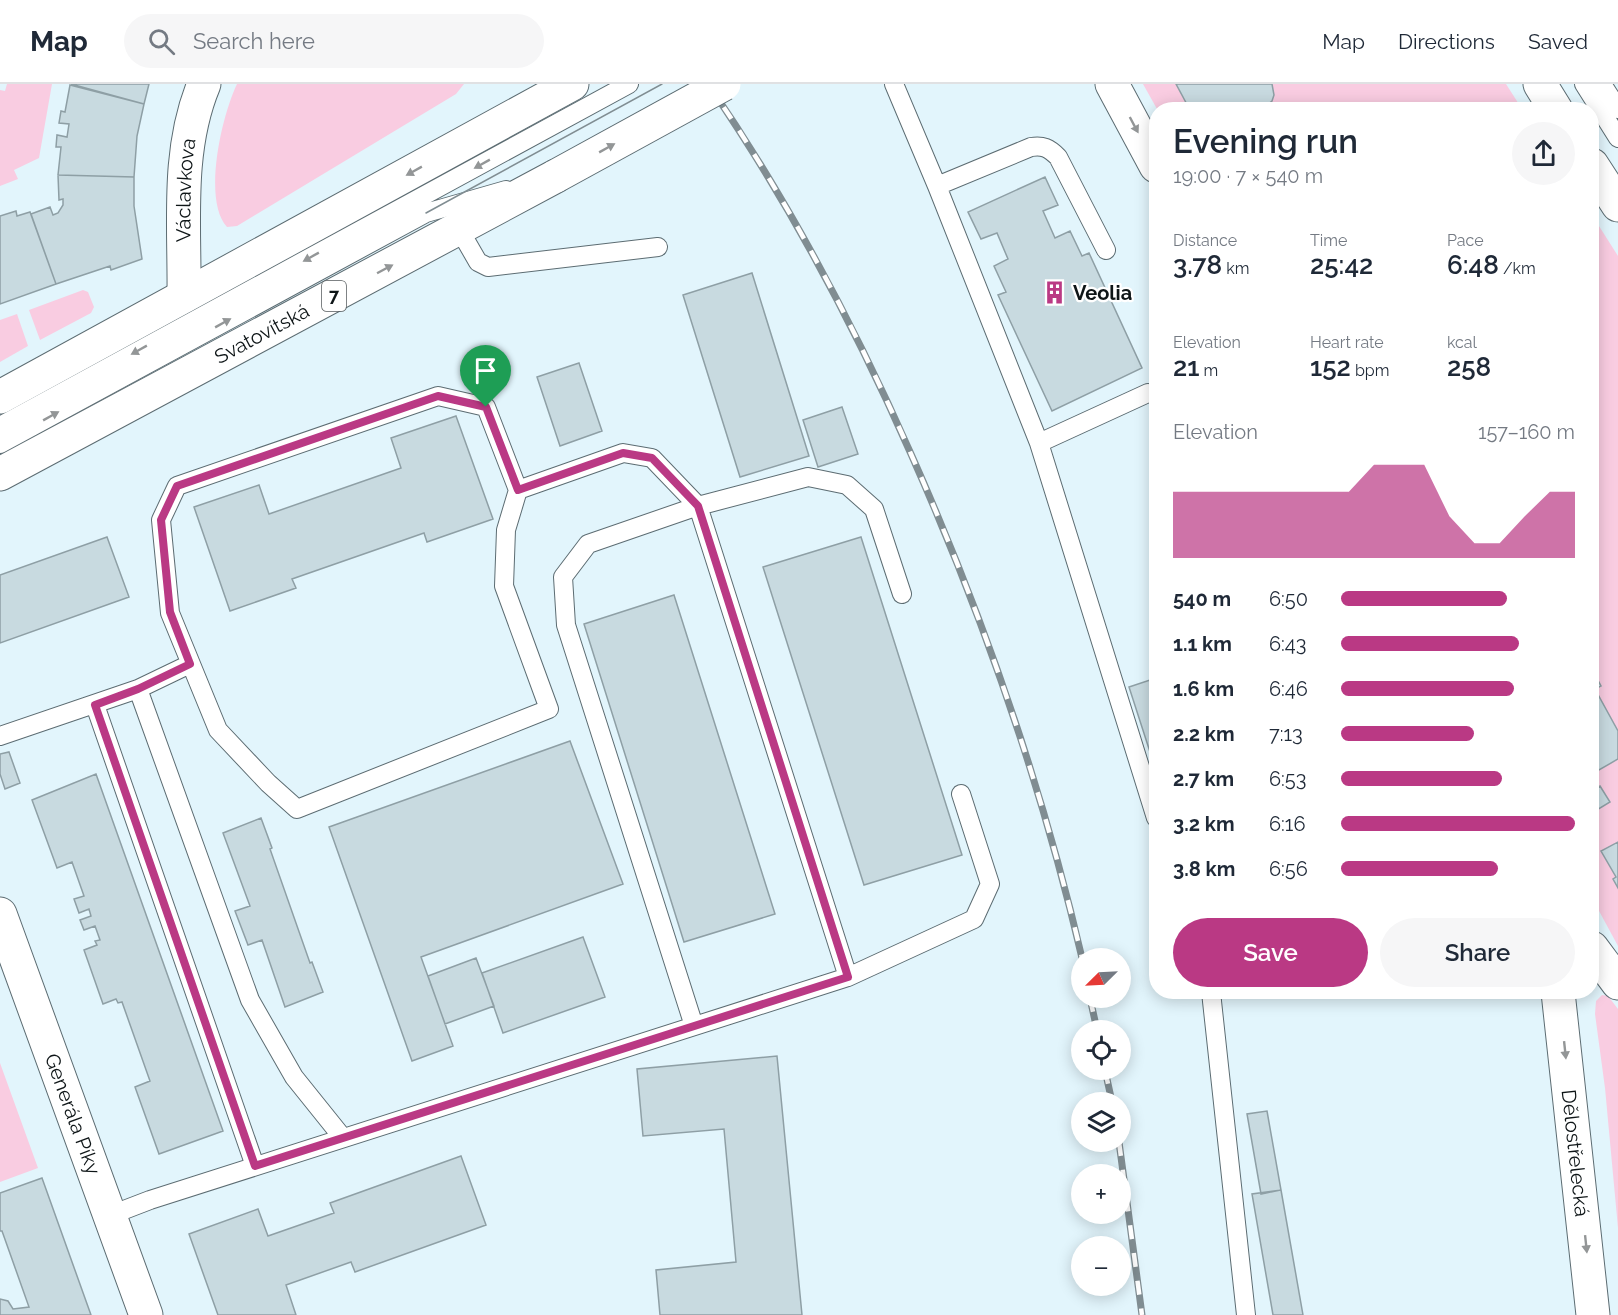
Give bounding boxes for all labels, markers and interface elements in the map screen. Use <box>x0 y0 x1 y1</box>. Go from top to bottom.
search box <box>124 14 544 68</box>
text: Map <box>30 25 88 58</box>
icon: search <box>145 25 178 58</box>
text: Search here <box>193 28 315 54</box>
text: Map <box>1322 29 1365 54</box>
text: Directions <box>1398 29 1495 54</box>
text: Saved <box>1528 29 1588 54</box>
one-way arrow <box>1129 116 1139 134</box>
text: Evening run <box>1173 122 1358 161</box>
button: share <box>1512 122 1575 185</box>
street label: Václavkova <box>171 136 201 242</box>
one-way arrow <box>599 143 616 153</box>
one-way arrow <box>474 158 490 169</box>
text: 19:00 · 7 × 540 m <box>1173 164 1323 188</box>
one-way arrow <box>405 166 422 176</box>
text: Distance <box>1173 231 1237 250</box>
text: Time <box>1310 231 1347 250</box>
text: Pace <box>1447 231 1484 250</box>
text: 3.78 <box>1173 250 1222 280</box>
text: 25:42 <box>1310 250 1373 280</box>
text: 6:48 <box>1447 250 1499 280</box>
one-way arrow <box>302 252 319 262</box>
text: km <box>1222 259 1249 278</box>
text: /km <box>1499 259 1536 278</box>
one-way arrow <box>377 264 394 274</box>
building icon: Veolia <box>1042 280 1068 306</box>
road number: 7 <box>322 281 346 311</box>
place label: Veolia <box>1073 281 1132 305</box>
street label: Svatovítská <box>210 299 313 369</box>
one-way arrow <box>215 318 232 328</box>
text: Elevation <box>1173 333 1241 352</box>
text: Heart rate <box>1310 333 1384 352</box>
text: kcal <box>1447 333 1477 352</box>
one-way arrow <box>131 345 148 355</box>
pin <box>460 345 511 407</box>
text: 21 <box>1173 352 1200 382</box>
text: 152 <box>1310 352 1351 382</box>
text: 258 <box>1447 352 1491 382</box>
icon: arrive <box>469 354 502 387</box>
text: m <box>1200 361 1218 380</box>
text: bpm <box>1351 361 1389 380</box>
one-way arrow <box>43 411 60 421</box>
text: Elevation <box>1173 420 1258 444</box>
text: 157–160 m <box>1478 420 1575 444</box>
text: 540 m <box>1173 587 1231 611</box>
text: 6:50 <box>1269 587 1308 611</box>
text: 1.1 km <box>1173 632 1232 656</box>
text: 6:43 <box>1269 632 1306 656</box>
text: 1.6 km <box>1173 677 1234 701</box>
text: 6:46 <box>1269 677 1308 701</box>
text: 2.2 km <box>1173 722 1235 746</box>
text: 7:13 <box>1269 722 1303 746</box>
text: 2.7 km <box>1173 767 1234 791</box>
text: 6:53 <box>1269 767 1306 791</box>
text: 3.2 km <box>1173 812 1235 836</box>
text: 6:16 <box>1269 812 1305 836</box>
text: 3.8 km <box>1173 857 1235 881</box>
text: 6:56 <box>1269 857 1308 881</box>
button: Save <box>1173 918 1368 987</box>
button: Share <box>1380 918 1575 987</box>
north arrow <box>1071 948 1131 1008</box>
map controls <box>1071 948 1131 1296</box>
button: locate <box>1071 1020 1131 1080</box>
one-way arrow <box>1560 1040 1570 1059</box>
street label: Generála Píky <box>40 1050 106 1178</box>
street label: Dělostřelecká <box>1557 1088 1594 1218</box>
button: layers <box>1071 1092 1131 1152</box>
button: + <box>1071 1164 1131 1224</box>
one-way arrow <box>1581 1234 1590 1253</box>
button: − <box>1071 1236 1131 1296</box>

